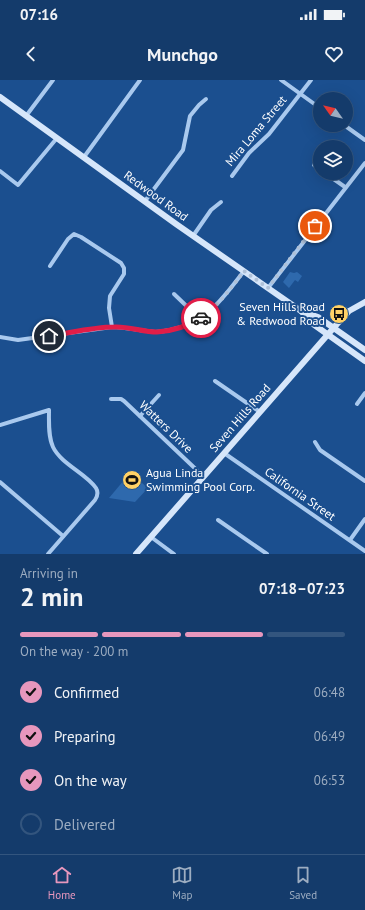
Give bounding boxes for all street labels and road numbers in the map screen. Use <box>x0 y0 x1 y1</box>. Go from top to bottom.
street label: Mira Loma Street <box>222 92 289 169</box>
street label: Redwood Road <box>121 167 191 224</box>
street label: Seven Hills Road <box>206 380 273 455</box>
street label: Watters Drive <box>136 397 196 456</box>
street label: California Street <box>262 464 339 524</box>

